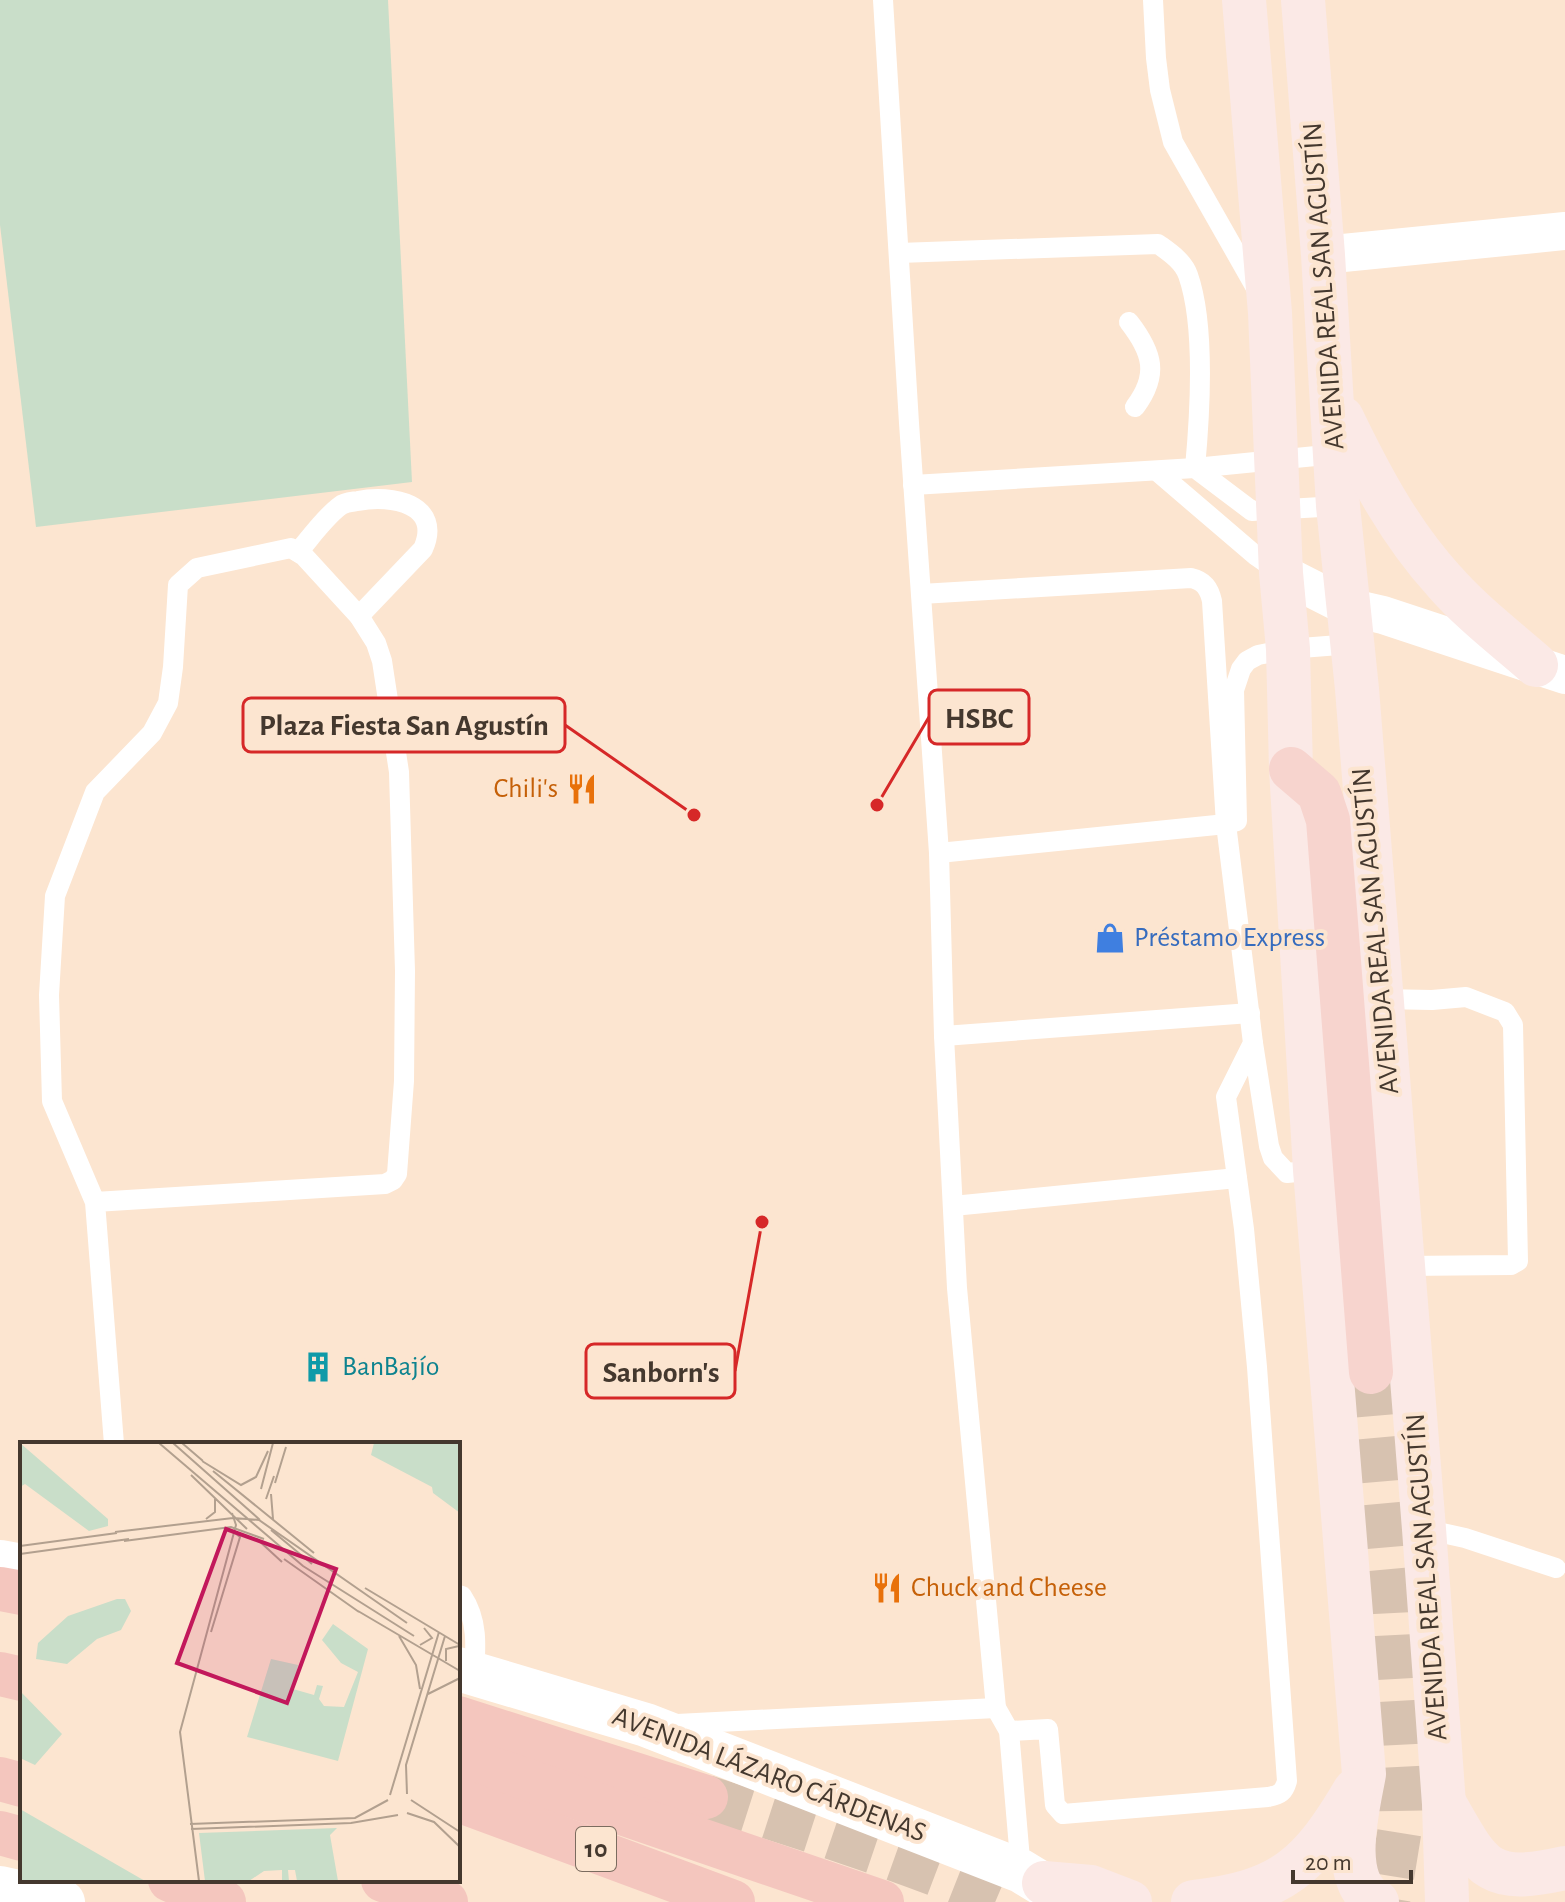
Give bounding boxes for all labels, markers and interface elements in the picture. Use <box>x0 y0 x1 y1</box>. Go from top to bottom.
street label: AVENIDA REAL SAN AGUSTÍN <box>1296 121 1349 451</box>
callout: HSBC <box>929 690 1029 744</box>
callout: Plaza Fiesta San Agustín <box>243 698 565 752</box>
text: HSBC <box>945 704 1014 734</box>
text: Plaza Fiesta San Agustín <box>259 711 549 741</box>
street label: AVENIDA REAL SAN AGUSTÍN <box>1345 766 1404 1096</box>
restaurant icon: Chili's <box>565 772 599 806</box>
place label: Chili's <box>493 775 558 803</box>
shop icon: Préstamo Express <box>1093 921 1127 955</box>
place label: Préstamo Express <box>1134 924 1325 952</box>
callout: Sanborn's <box>586 1344 735 1398</box>
building icon: BanBajío <box>301 1350 335 1384</box>
place label: BanBajío <box>342 1353 440 1381</box>
text: Sanborn's <box>602 1358 720 1388</box>
street label: AVENIDA REAL SAN AGUSTÍN <box>1399 1412 1452 1742</box>
inset map <box>20 1442 460 1882</box>
restaurant icon: Chuck and Cheese <box>870 1571 904 1605</box>
place label: Chuck and Cheese <box>911 1574 1107 1602</box>
street label: AVENIDA LÁZARO CÁRDENAS <box>609 1699 930 1848</box>
road number: 10 <box>576 1827 616 1871</box>
scale bar <box>1293 1834 1411 1884</box>
text: 20 m <box>1305 1851 1352 1875</box>

